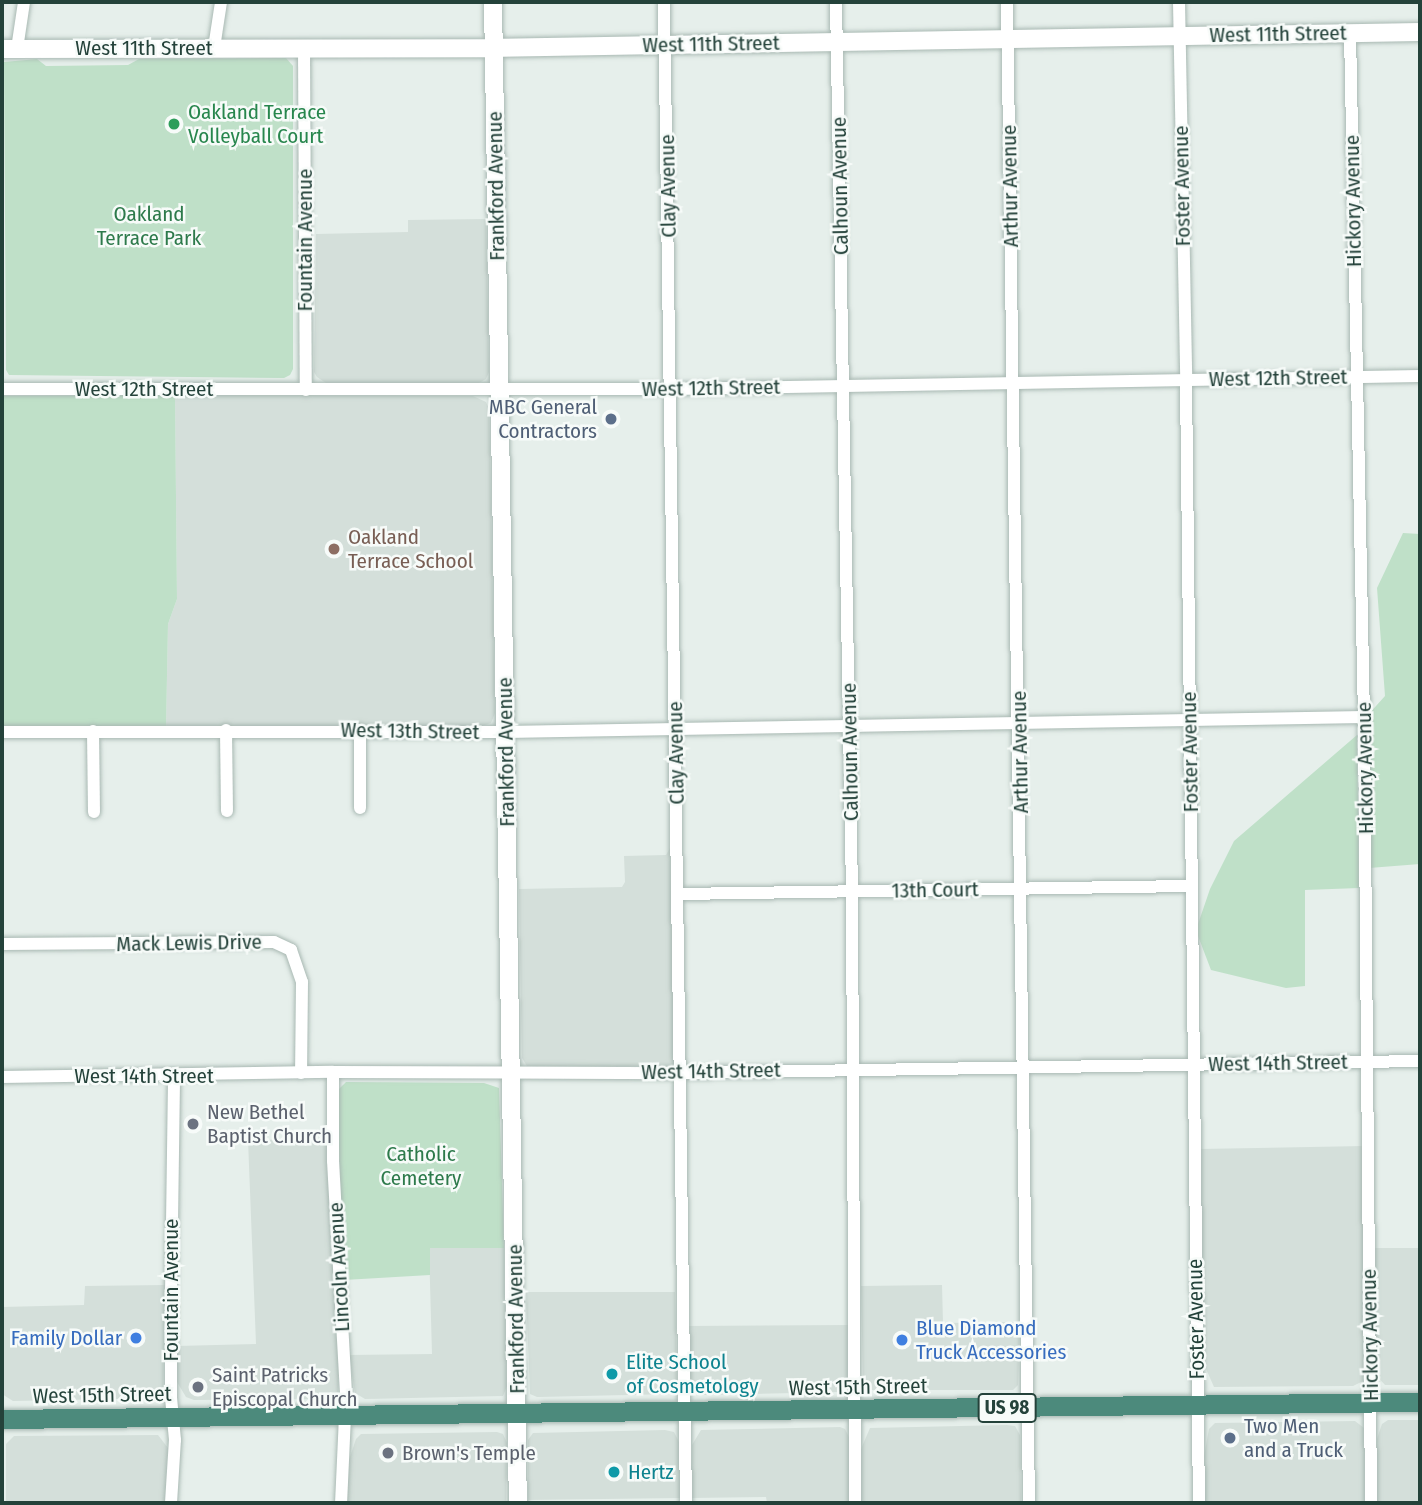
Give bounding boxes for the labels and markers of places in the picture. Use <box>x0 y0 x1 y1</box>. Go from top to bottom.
place label: Oakland Terrace Volleyball Court <box>188 99 326 149</box>
marker: Oakland Terrace Volleyball Court <box>166 116 182 132</box>
place label: MBC General Contractors <box>489 394 597 444</box>
marker: MBC General Contractors <box>603 411 619 427</box>
place label: Oakland Terrace School <box>348 524 473 574</box>
marker: Oakland Terrace School <box>326 541 342 557</box>
place label: New Bethel Baptist Church <box>207 1099 332 1149</box>
marker: New Bethel Baptist Church <box>185 1116 201 1132</box>
place label: Blue Diamond Truck Accessories <box>916 1315 1066 1365</box>
place label: Family Dollar <box>11 1325 122 1351</box>
marker: Family Dollar <box>128 1330 144 1346</box>
marker: Blue Diamond Truck Accessories <box>894 1332 910 1348</box>
place label: Elite School of Cosmetology <box>626 1349 759 1399</box>
place label: Saint Patricks Episcopal Church <box>212 1362 358 1412</box>
marker: Elite School of Cosmetology <box>604 1366 620 1382</box>
marker: Saint Patricks Episcopal Church <box>190 1379 206 1395</box>
place label: Two Men and a Truck <box>1244 1413 1343 1463</box>
marker: Two Men and a Truck <box>1222 1430 1238 1446</box>
place label: Brown's Temple <box>402 1440 536 1466</box>
marker: Brown's Temple <box>380 1445 396 1461</box>
place label: Hertz <box>628 1459 674 1485</box>
marker: Hertz <box>606 1464 622 1480</box>

